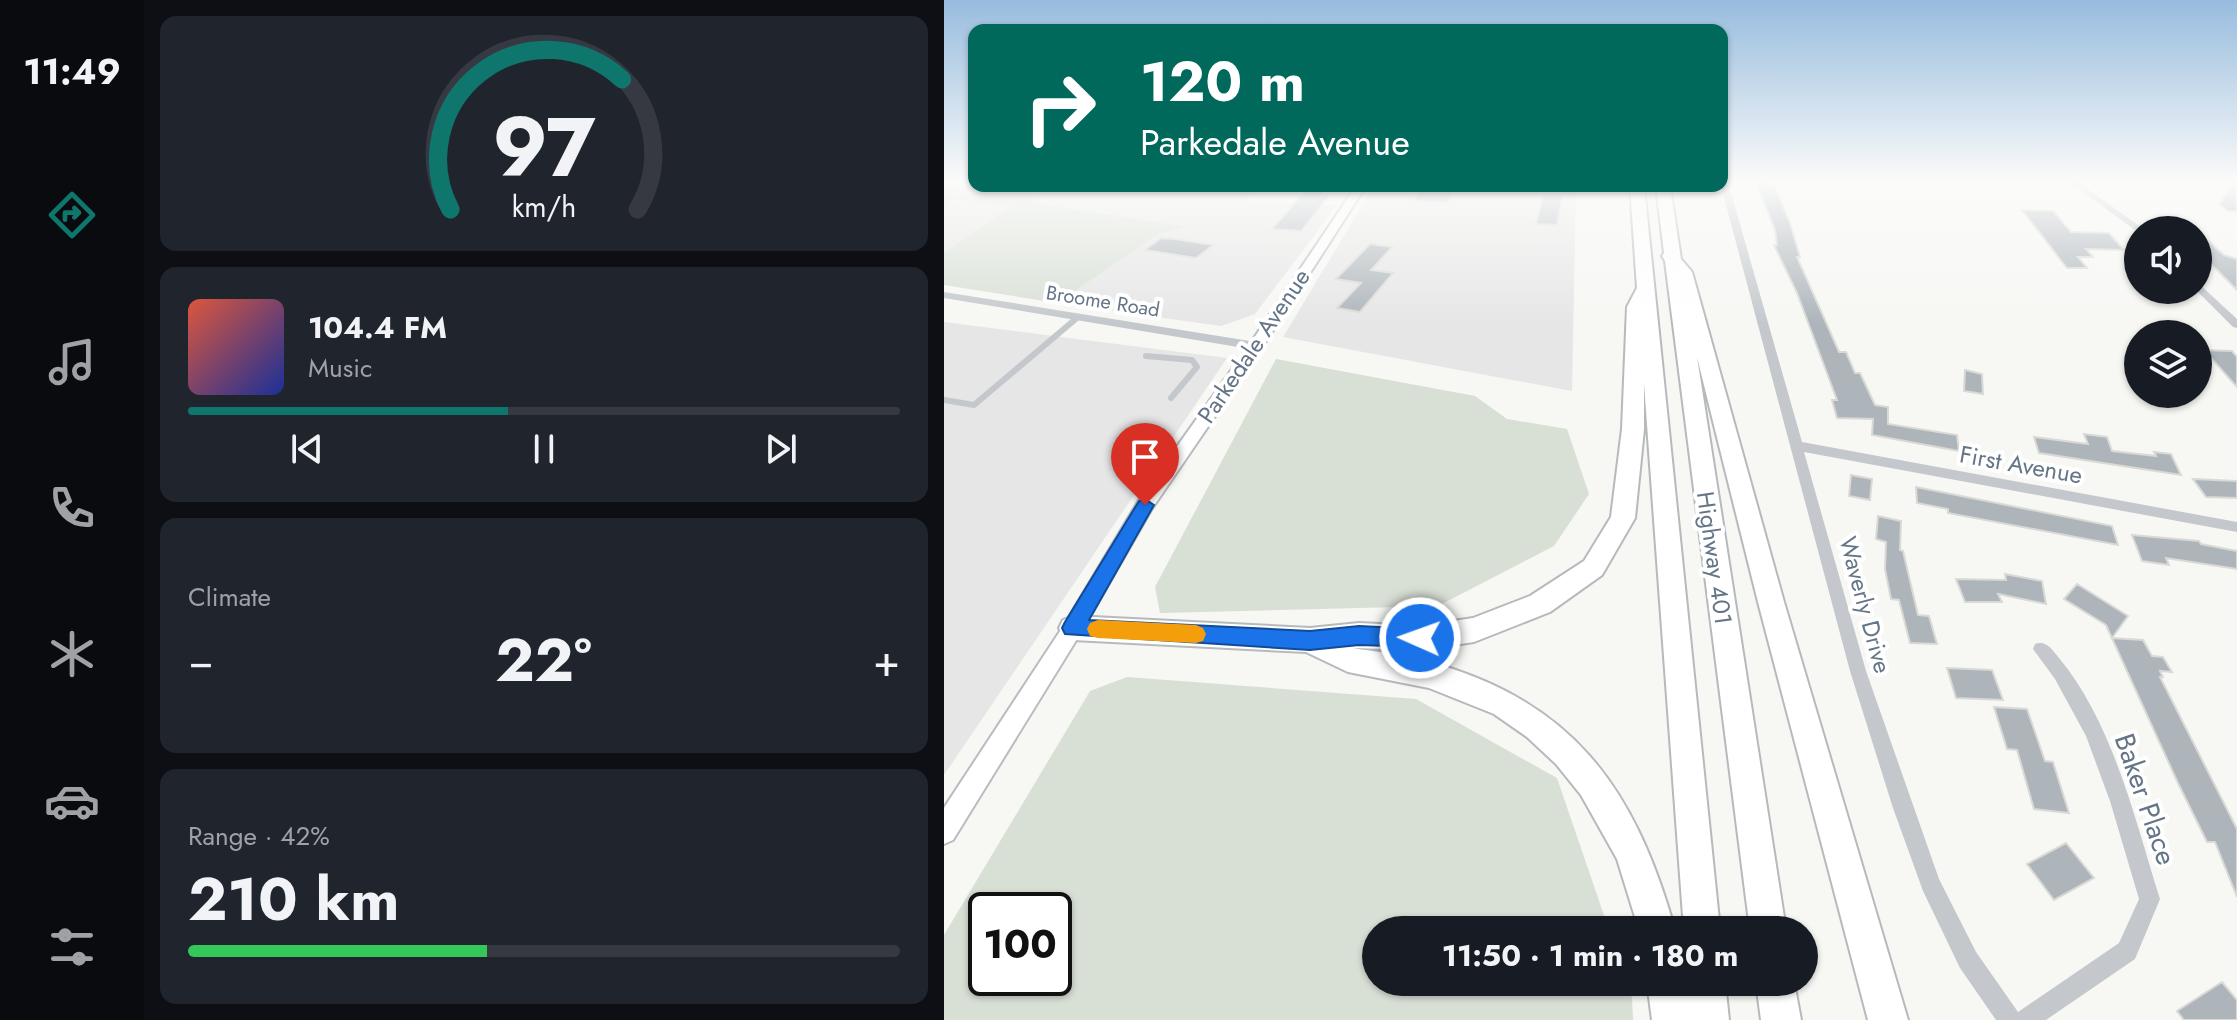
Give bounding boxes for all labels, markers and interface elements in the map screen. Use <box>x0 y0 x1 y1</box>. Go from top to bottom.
text: 120 m <box>1140 41 1305 122</box>
text: 11:49 <box>23 45 121 97</box>
icon: right <box>1008 56 1112 160</box>
text: 97 <box>492 86 596 206</box>
text: Parkedale Avenue <box>1140 116 1410 168</box>
text: km/h <box>512 186 576 228</box>
icon: directions <box>44 187 100 243</box>
map controls <box>2124 216 2212 408</box>
button: sound <box>2124 216 2212 304</box>
street label: Parkedale Avenue <box>1189 261 1318 430</box>
street label: Broome Road <box>1044 278 1162 325</box>
text: 104.4 FM <box>308 306 447 349</box>
button: layers <box>2124 320 2212 408</box>
icon: music <box>44 334 100 390</box>
text: Music <box>308 349 372 387</box>
pin <box>1111 423 1179 505</box>
icon: previous <box>285 427 329 471</box>
icon: pause <box>522 427 566 471</box>
icon: next <box>759 427 803 471</box>
icon: arrive <box>1123 435 1167 479</box>
street label: First Avenue <box>1957 437 2085 492</box>
icon: phone <box>44 480 100 536</box>
street label: Highway 401 <box>1688 489 1741 627</box>
street label: Waverly Drive <box>1830 533 1901 677</box>
text: Climate <box>188 578 271 616</box>
position arrow <box>1378 596 1462 680</box>
text: 22° <box>495 617 592 704</box>
icon: climate <box>44 626 100 682</box>
text: − <box>188 629 214 693</box>
text: + <box>873 629 900 693</box>
street label: Baker Place <box>2104 728 2187 870</box>
icon: car <box>44 773 100 829</box>
text: Range · 42% <box>188 817 330 855</box>
text: 210 km <box>188 856 399 943</box>
speed limit sign: 100 <box>968 892 1072 996</box>
icon: filters <box>44 919 100 975</box>
text: 11:50 · 1 min · 180 m <box>1442 934 1738 977</box>

